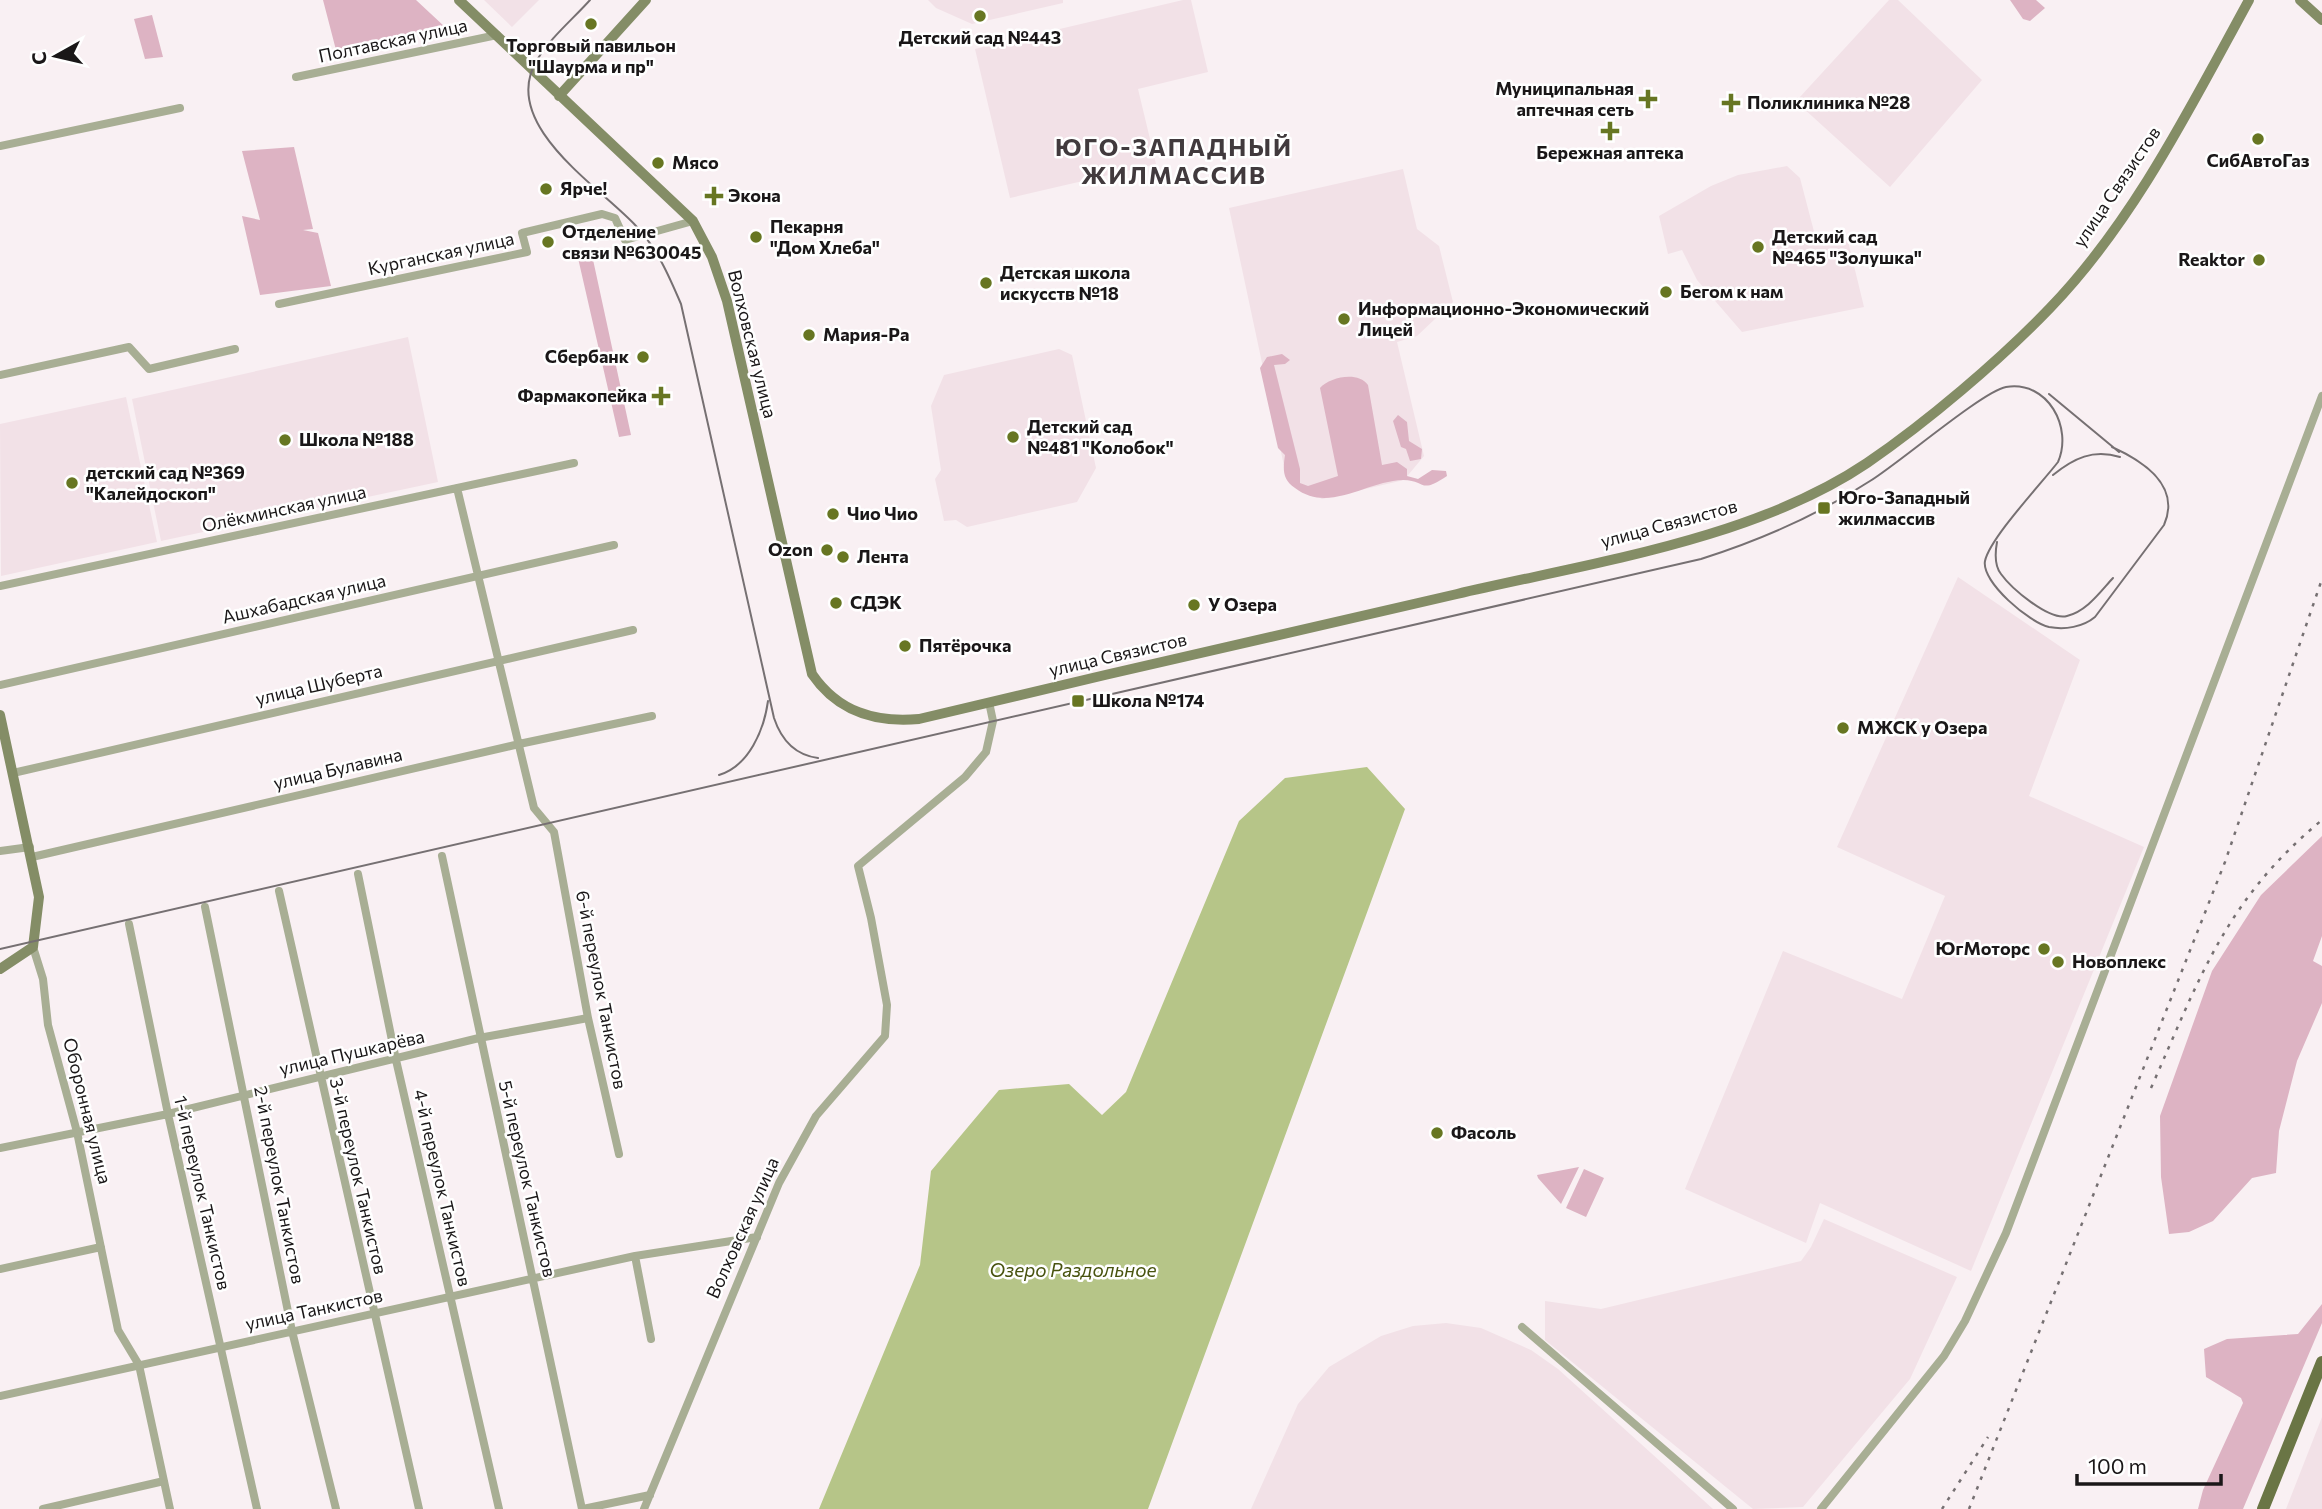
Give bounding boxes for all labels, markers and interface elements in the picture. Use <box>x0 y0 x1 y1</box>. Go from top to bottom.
marker: Детский сад №443 <box>972 8 988 24</box>
street label: Полтавская улица <box>316 13 469 67</box>
marker: Торговый павильон "Шаурма и пр" <box>583 16 599 32</box>
north arrow <box>21 21 91 91</box>
place label: Детский сад №443 <box>899 26 1061 48</box>
place label: Торговый павильон "Шаурма и пр" <box>506 34 676 77</box>
text: С <box>26 50 51 66</box>
place label: Муниципальная аптечная сеть <box>1495 77 1634 120</box>
marker: Муниципальная аптечная сеть <box>1640 91 1656 107</box>
place label: Поликлиника №28 <box>1747 91 1910 113</box>
marker: Поликлиника №28 <box>1721 93 1741 113</box>
street label: улица Связистов <box>2068 122 2165 251</box>
marker: Бережная аптека <box>1602 123 1618 139</box>
marker: СибАвтоГаз <box>2250 131 2266 147</box>
district label: ЮГО-ЗАПАДНЫЙ ЖИЛМАССИВ <box>1055 132 1293 189</box>
place label: Бережная аптека <box>1536 141 1684 163</box>
place label: СибАвтоГаз <box>2206 149 2310 171</box>
place label: Мясо <box>672 151 719 173</box>
marker: Мясо <box>650 155 666 171</box>
place label: Ярче! <box>560 177 607 199</box>
marker: Ярче! <box>538 181 554 197</box>
place label: Экона <box>728 184 781 206</box>
marker: Экона <box>706 188 722 204</box>
place label: Пекарня "Дом Хлеба" <box>770 215 880 258</box>
place label: Отделение связи №630045 <box>562 220 701 263</box>
place label: Детский сад №465 "Золушка" <box>1772 225 1922 268</box>
street label: Курганская улица <box>366 227 516 279</box>
marker: Пекарня "Дом Хлеба" <box>748 229 764 245</box>
marker: Отделение связи №630045 <box>540 234 556 250</box>
marker: Детский сад №465 "Золушка" <box>1750 239 1766 255</box>
place label: Reaktor <box>2178 248 2246 270</box>
marker: Reaktor <box>2251 252 2267 268</box>
place label: Детская школа искусств №18 <box>1000 261 1130 304</box>
street label: Волховская улица <box>724 267 782 420</box>
marker: Детская школа искусств №18 <box>978 275 994 291</box>
place label: Бегом к нам <box>1680 280 1783 302</box>
marker: Бегом к нам <box>1658 284 1674 300</box>
place label: Информационно-Экономический Лицей <box>1358 297 1649 340</box>
marker: Информационно-Экономический Лицей <box>1336 311 1352 327</box>
place label: Мария-Ра <box>823 323 909 345</box>
marker: Мария-Ра <box>801 327 817 343</box>
place label: Сбербанк <box>545 345 630 367</box>
marker: Сбербанк <box>635 349 651 365</box>
place label: Фармакопейка <box>518 384 647 406</box>
marker: Фармакопейка <box>653 388 669 404</box>
place label: Детский сад №481 "Колобок" <box>1027 415 1174 458</box>
place label: Школа №188 <box>299 428 414 450</box>
marker: Детский сад №481 "Колобок" <box>1005 429 1021 445</box>
marker: Школа №188 <box>277 432 293 448</box>
place label: детский сад №369 "Калейдоскоп" <box>86 461 245 504</box>
marker: детский сад №369 "Калейдоскоп" <box>64 475 80 491</box>
street label: Олёкминская улица <box>200 480 368 536</box>
place label: Юго-Западный жилмассив <box>1838 486 1970 529</box>
street label: улица Связистов <box>1598 494 1739 552</box>
marker: Юго-Западный жилмассив <box>1816 500 1832 516</box>
place label: Чио Чио <box>847 502 918 524</box>
marker: Чио Чио <box>825 506 841 522</box>
place label: Ozon <box>768 538 813 560</box>
marker: Ozon <box>819 542 835 558</box>
place label: Лента <box>857 545 909 567</box>
marker: Лента <box>835 549 851 565</box>
street label: Ашхабадская улица <box>220 569 388 628</box>
place label: СДЭК <box>850 591 902 613</box>
place label: У Озера <box>1208 593 1277 615</box>
marker: СДЭК <box>828 595 844 611</box>
marker: У Озера <box>1186 597 1202 613</box>
street label: улица Связистов <box>1047 627 1189 681</box>
place label: Пятёрочка <box>919 634 1011 656</box>
marker: Пятёрочка <box>897 638 913 654</box>
street label: улица Шуберта <box>253 659 384 709</box>
place label: Школа №174 <box>1092 689 1204 711</box>
marker: Школа №174 <box>1070 693 1086 709</box>
place label: МЖСК у Озера <box>1857 716 1987 738</box>
marker: МЖСК у Озера <box>1835 720 1851 736</box>
street label: улица Булавина <box>271 743 404 794</box>
street label: 6-й переулок Танкистов <box>572 889 632 1091</box>
place label: ЮгМоторс <box>1936 937 2030 959</box>
marker: ЮгМоторс <box>2036 941 2052 957</box>
place label: Новоплекс <box>2072 950 2166 972</box>
marker: Новоплекс <box>2050 954 2066 970</box>
street label: улица Пушкарёва <box>277 1025 426 1079</box>
street label: Оборонная улица <box>59 1035 117 1186</box>
street label: 3-й переулок Танкистов <box>326 1075 392 1276</box>
street label: 5-й переулок Танкистов <box>495 1078 561 1279</box>
street label: 2-й переулок Танкистов <box>250 1084 310 1286</box>
street label: 4-й переулок Танкистов <box>410 1087 476 1289</box>
street label: 1-й переулок Танкистов <box>170 1094 236 1292</box>
place label: Фасоль <box>1451 1121 1517 1143</box>
marker: Фасоль <box>1429 1125 1445 1141</box>
street label: Волховская улица <box>701 1154 783 1302</box>
water label: Озеро Раздольное <box>989 1258 1157 1281</box>
street label: улица Танкистов <box>243 1284 384 1334</box>
scale bar <box>2077 1442 2220 1486</box>
text: 100 m <box>2088 1453 2147 1478</box>

